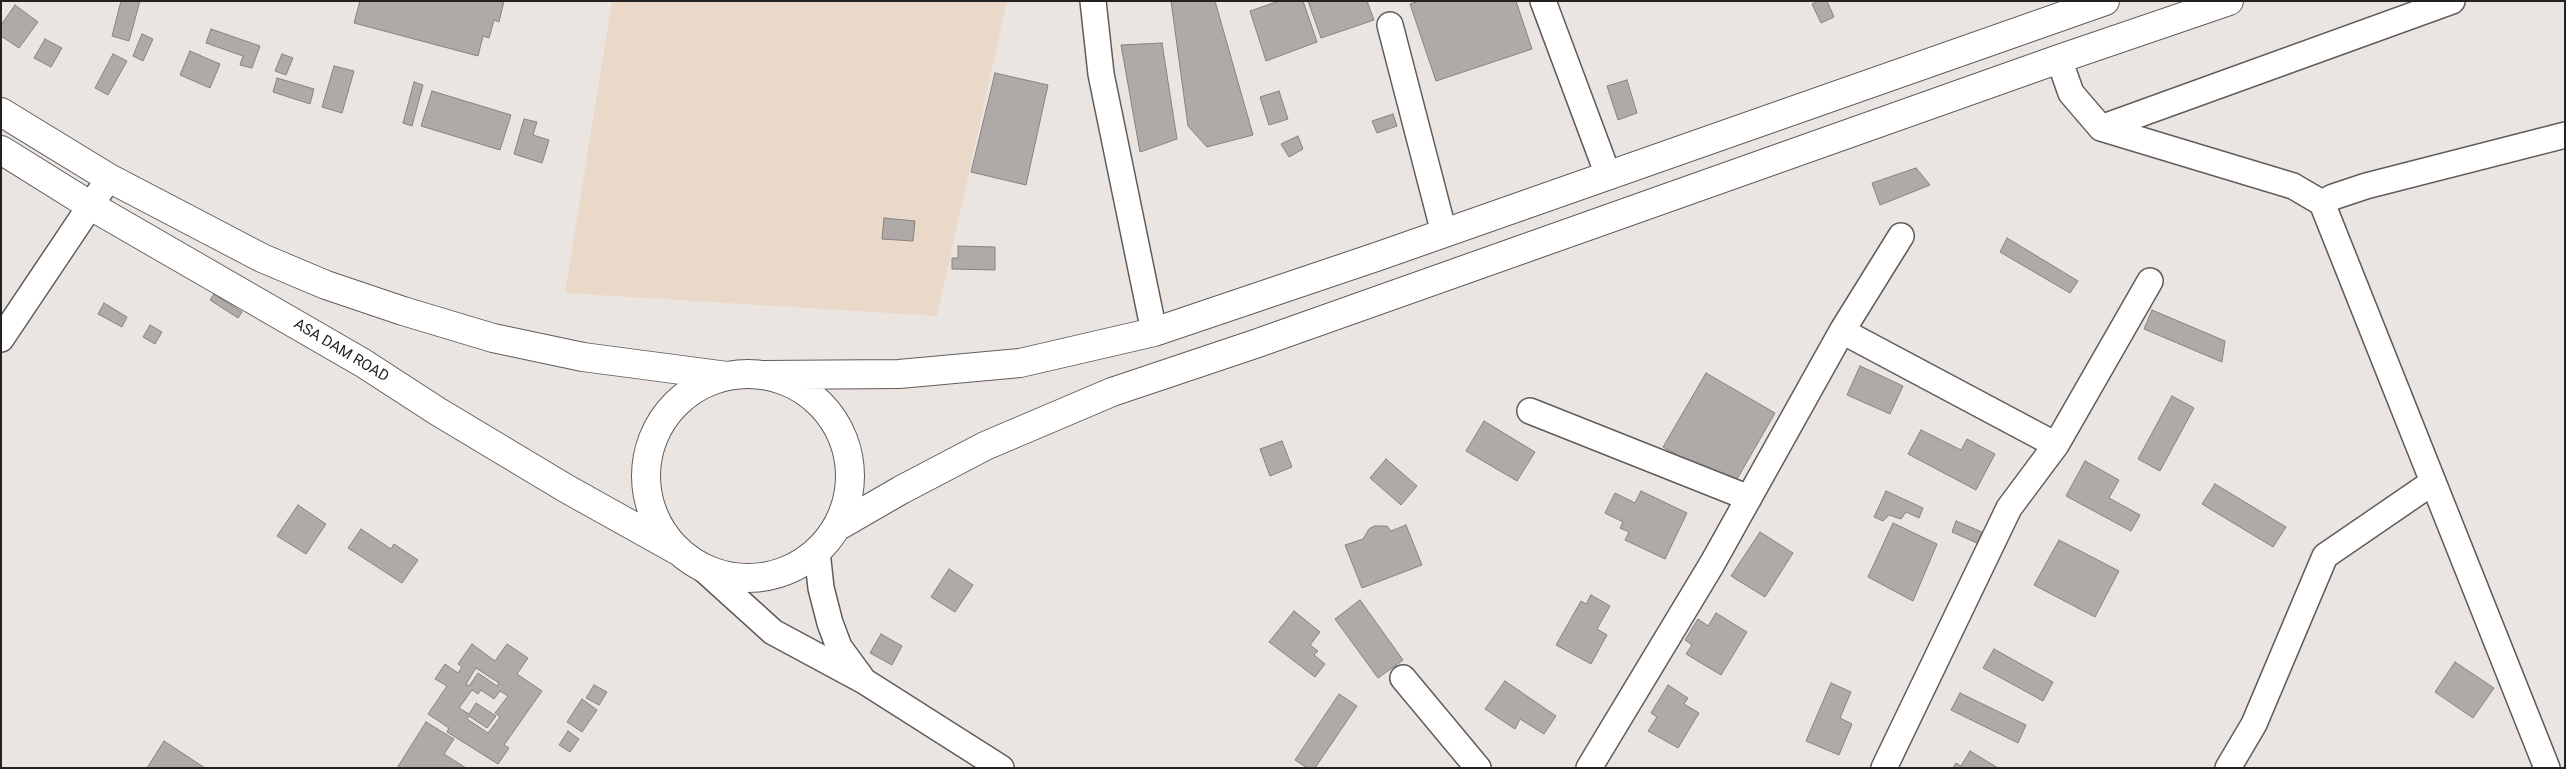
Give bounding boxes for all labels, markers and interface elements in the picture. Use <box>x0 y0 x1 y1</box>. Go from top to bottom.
street label: ASA DAM ROAD <box>290 316 392 386</box>

